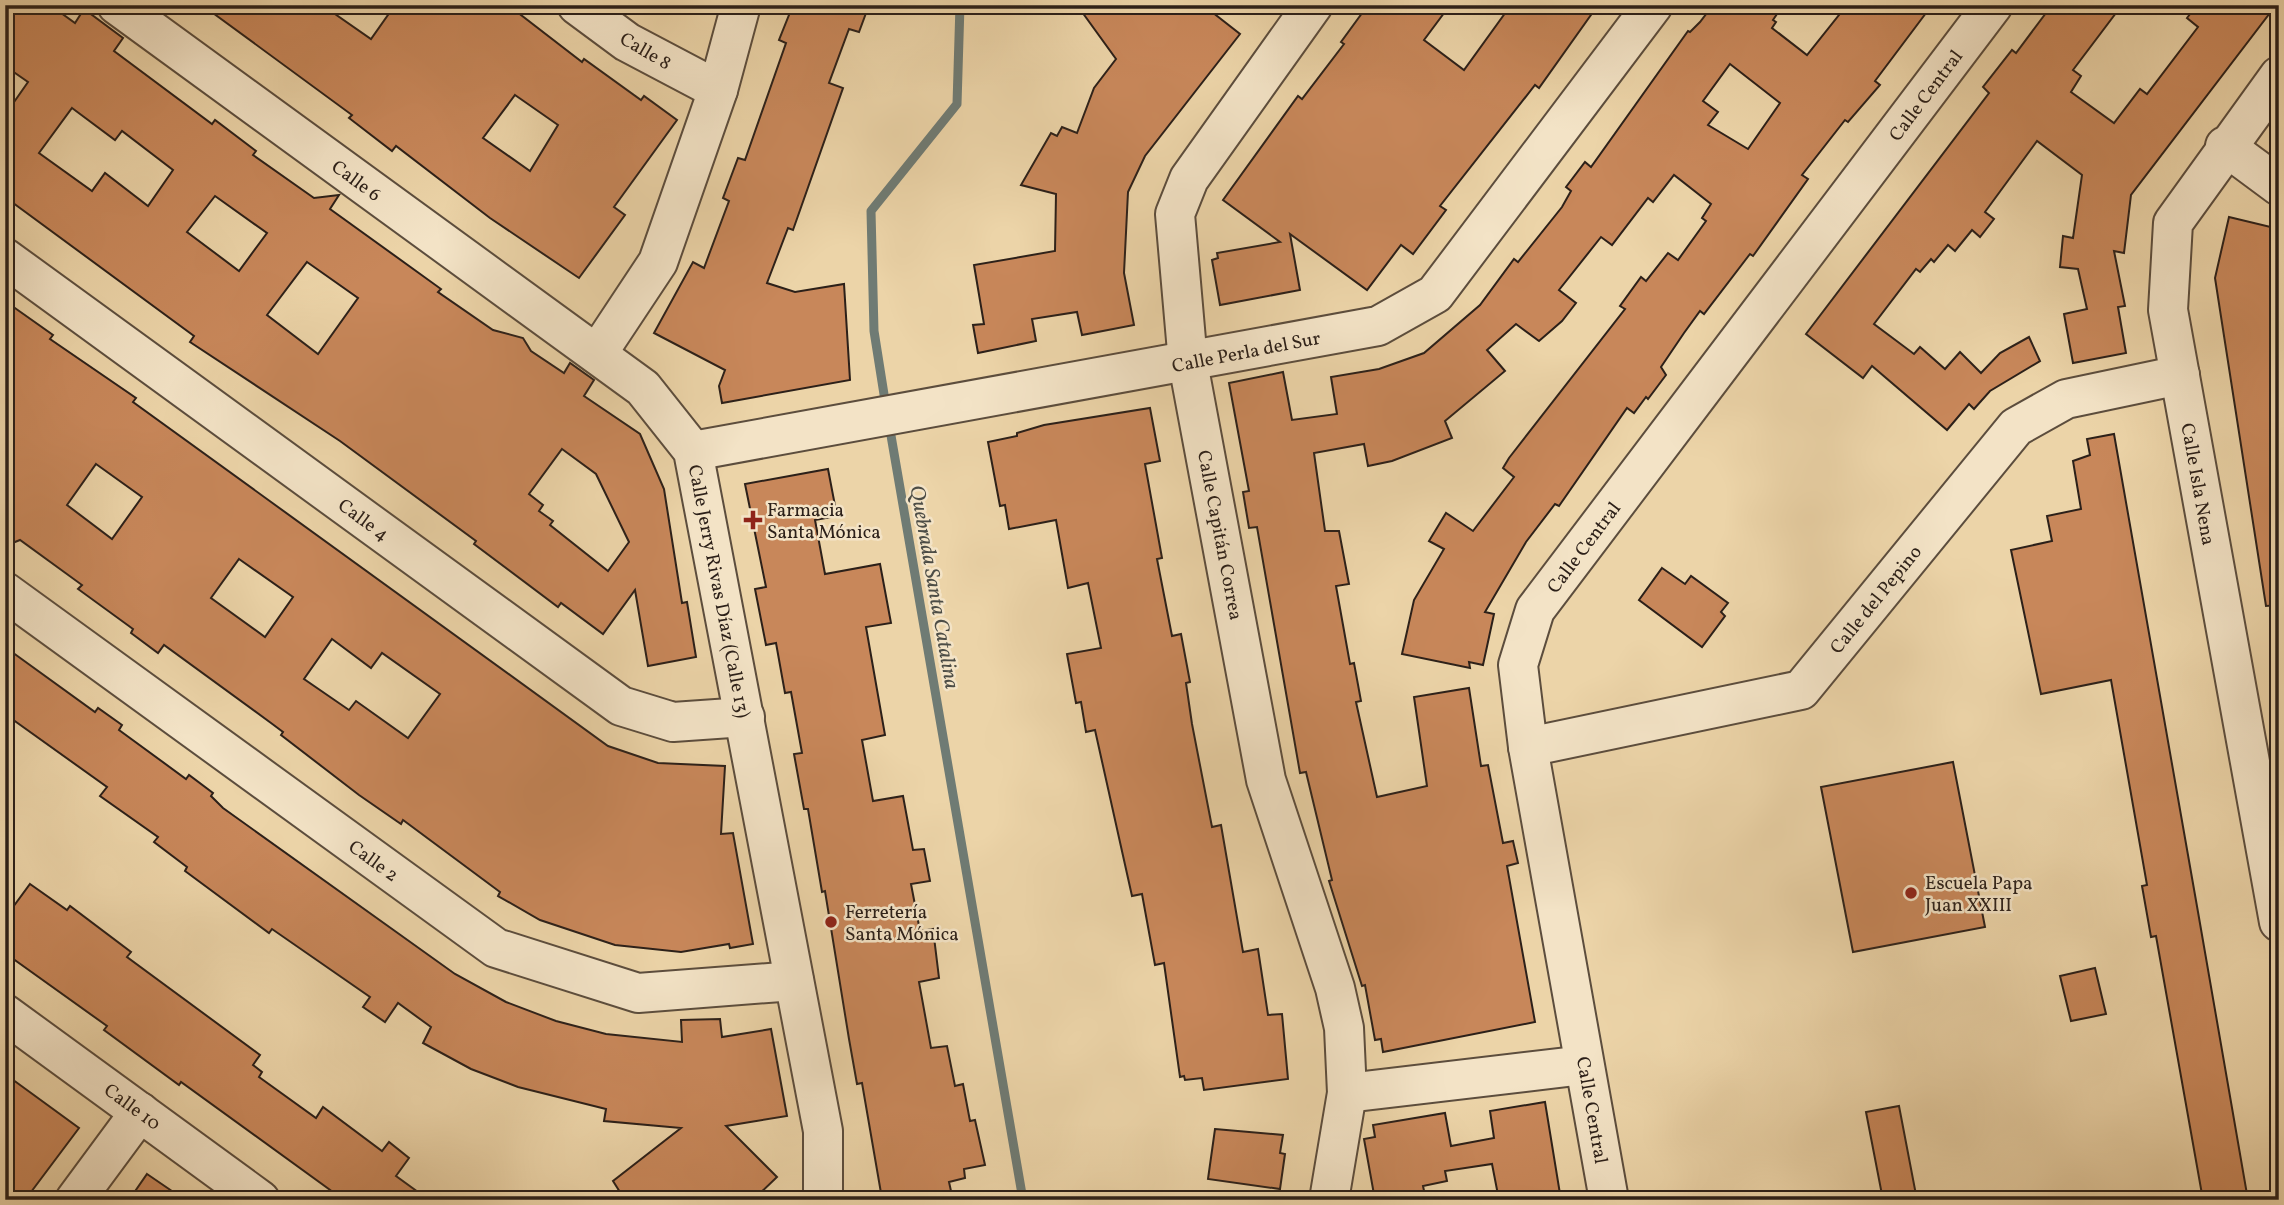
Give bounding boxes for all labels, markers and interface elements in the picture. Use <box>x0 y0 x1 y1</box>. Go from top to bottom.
street label: Calle 8 <box>614 27 676 77</box>
street label: Calle Central <box>1884 45 1970 147</box>
street label: Calle 6 <box>326 155 386 208</box>
street label: Calle Perla del Sur <box>1170 326 1323 380</box>
street label: Calle Isla Nena <box>2173 421 2221 548</box>
street label: Calle Capitán Correa <box>1190 448 1248 623</box>
street label: Calle Jerry Rivas Díaz (Calle 13) <box>681 463 755 720</box>
water label: Quebrada Santa Catalina <box>901 483 966 691</box>
street label: Calle 4 <box>332 493 394 548</box>
street label: Calle Central <box>1542 497 1628 599</box>
place label: Farmacia Santa Mónica <box>767 498 881 546</box>
marker: Farmacia Santa Mónica <box>745 512 761 528</box>
street label: Calle del Pepino <box>1825 540 1928 660</box>
street label: Calle 2 <box>342 835 403 889</box>
place label: Escuela Papa Juan XXIII <box>1925 871 2033 919</box>
marker: Escuela Papa Juan XXIII <box>1903 885 1919 901</box>
place label: Ferretería Santa Mónica <box>845 900 959 948</box>
marker: Ferretería Santa Mónica <box>823 914 839 930</box>
street label: Calle Central <box>1569 1055 1613 1166</box>
street label: Calle 10 <box>98 1078 166 1137</box>

